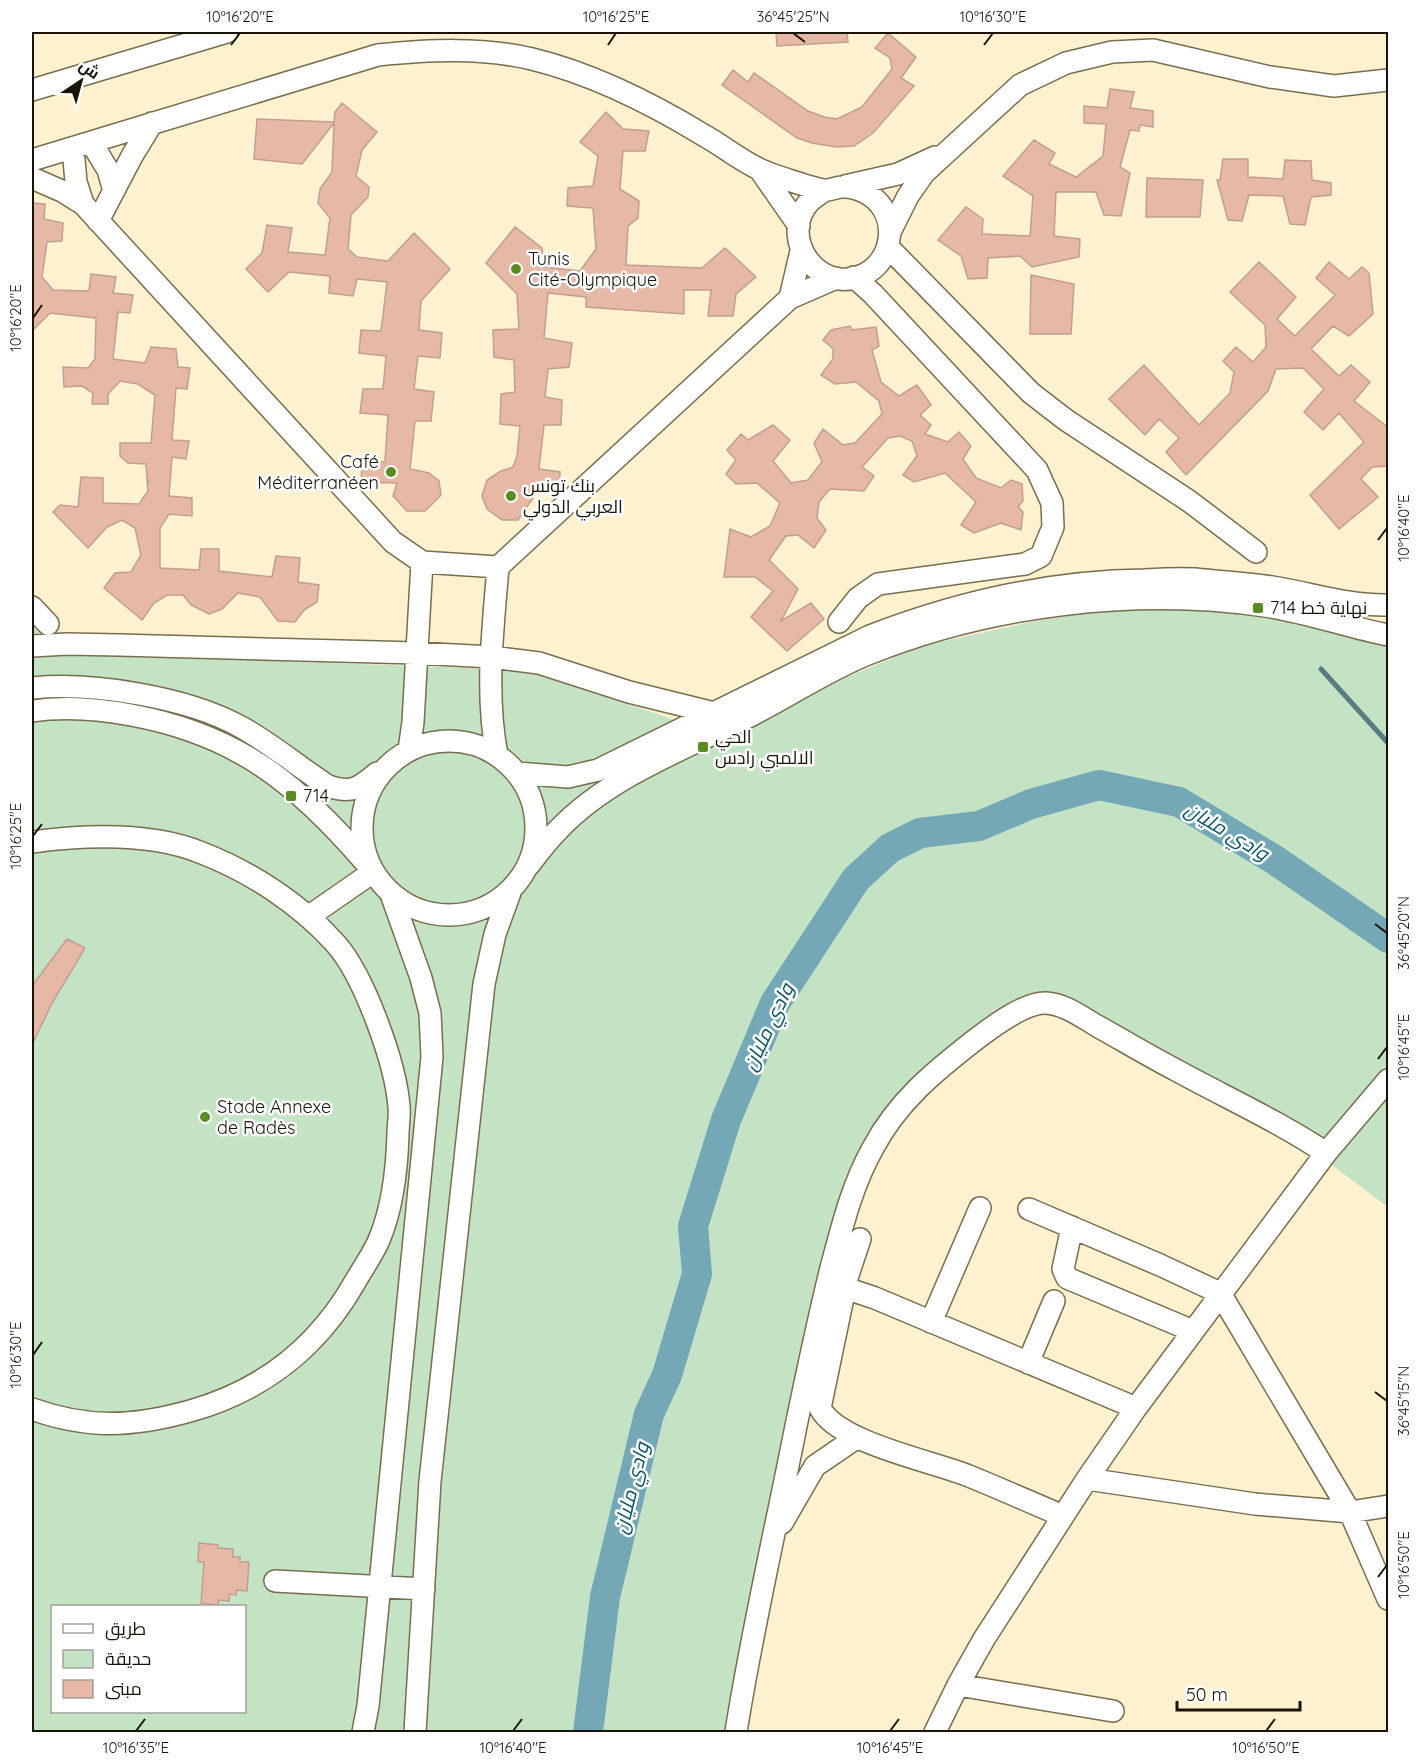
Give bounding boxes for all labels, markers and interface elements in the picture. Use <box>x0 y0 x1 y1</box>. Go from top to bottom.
text: 10°16'20"E <box>206 7 274 26</box>
text: 10°16'25"E <box>583 7 649 26</box>
text: 36°45'25"N <box>756 7 830 26</box>
text: 10°16'30"E <box>959 7 1027 26</box>
north arrow <box>51 51 111 111</box>
text: ش <box>76 55 104 83</box>
place label: Tunis Cité-Olympique <box>528 247 657 291</box>
marker: Tunis Cité-Olympique <box>509 262 523 276</box>
text: 10°16'20"E <box>6 284 25 352</box>
place label: Café Méditerranéen <box>257 450 379 494</box>
marker: Café Méditerranéen <box>384 465 398 479</box>
place label: بنك تونس العربي الدولي <box>523 474 623 521</box>
marker: بنك تونس العربي الدولي <box>504 489 518 503</box>
text: 10°16'40"E <box>1394 494 1413 562</box>
place label: نهاية خط 714 <box>1270 596 1367 619</box>
marker: نهاية خط 714 <box>1251 601 1265 615</box>
place label: الحي الالمبي رادس <box>715 725 814 772</box>
marker: الحي الالمبي رادس <box>696 740 710 754</box>
place label: 714 <box>303 784 329 807</box>
marker: 714 <box>284 789 298 803</box>
water label: وادي مليان <box>1179 796 1275 869</box>
text: 10°16'25"E <box>6 803 25 869</box>
text: 36°45'20"N <box>1394 896 1413 970</box>
water label: وادي مليان <box>736 978 803 1076</box>
text: 10°16'45"E <box>1394 1014 1413 1080</box>
place label: Stade Annexe de Radès <box>217 1095 331 1139</box>
marker: Stade Annexe de Radès <box>198 1110 212 1124</box>
text: 10°16'30"E <box>6 1321 25 1389</box>
text: 36°45'15"N <box>1394 1366 1413 1436</box>
water label: وادي مليان <box>607 1438 658 1537</box>
text: 10°16'50"E <box>1394 1531 1413 1599</box>
legend <box>51 1605 246 1713</box>
text: طريق <box>105 1617 146 1641</box>
text: حديقة <box>105 1647 151 1670</box>
scale bar <box>1177 1674 1300 1712</box>
text: مبنى <box>105 1677 142 1700</box>
text: 50 m <box>1186 1683 1228 1706</box>
text: 10°16'35"E <box>103 1738 169 1757</box>
text: 10°16'40"E <box>479 1738 547 1757</box>
text: 10°16'45"E <box>857 1738 923 1757</box>
text: 10°16'50"E <box>1232 1738 1300 1757</box>

